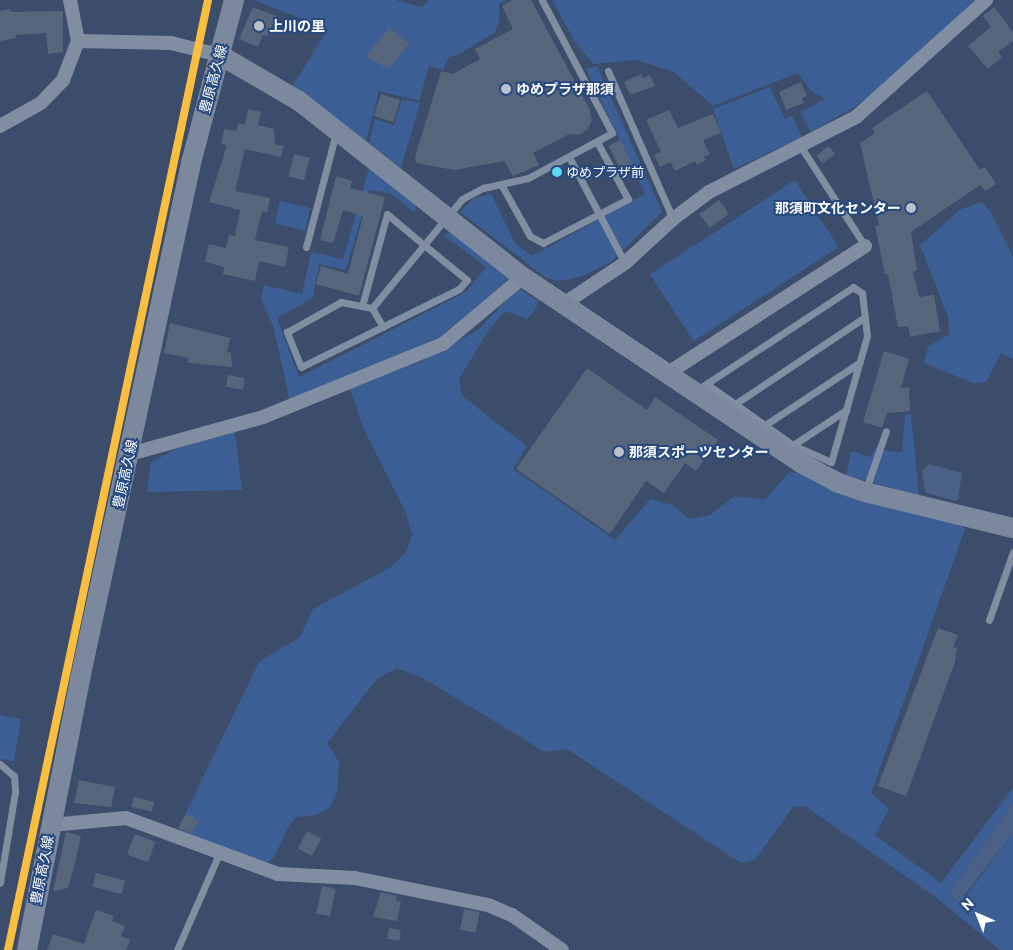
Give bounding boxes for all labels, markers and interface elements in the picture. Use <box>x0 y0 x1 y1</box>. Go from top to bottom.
place label: 上川の里 <box>269 18 325 34</box>
marker: 上川の里 <box>253 20 265 32</box>
street label: 豊原高久線 <box>196 43 230 115</box>
place label: ゆめプラザ那須 <box>516 81 614 97</box>
marker: ゆめプラザ那須 <box>500 83 512 95</box>
place label: ゆめプラザ前 <box>566 164 644 180</box>
marker: ゆめプラザ前 <box>552 167 562 177</box>
place label: 那須町文化センター <box>775 200 901 216</box>
marker: 那須町文化センター <box>905 202 917 214</box>
street label: 豊原高久線 <box>110 438 140 510</box>
place label: 那須スポーツセンター <box>629 444 769 460</box>
marker: 那須スポーツセンター <box>613 446 625 458</box>
street label: 豊原高久線 <box>27 834 57 906</box>
north arrow <box>953 890 1003 940</box>
text: N <box>958 894 977 914</box>

